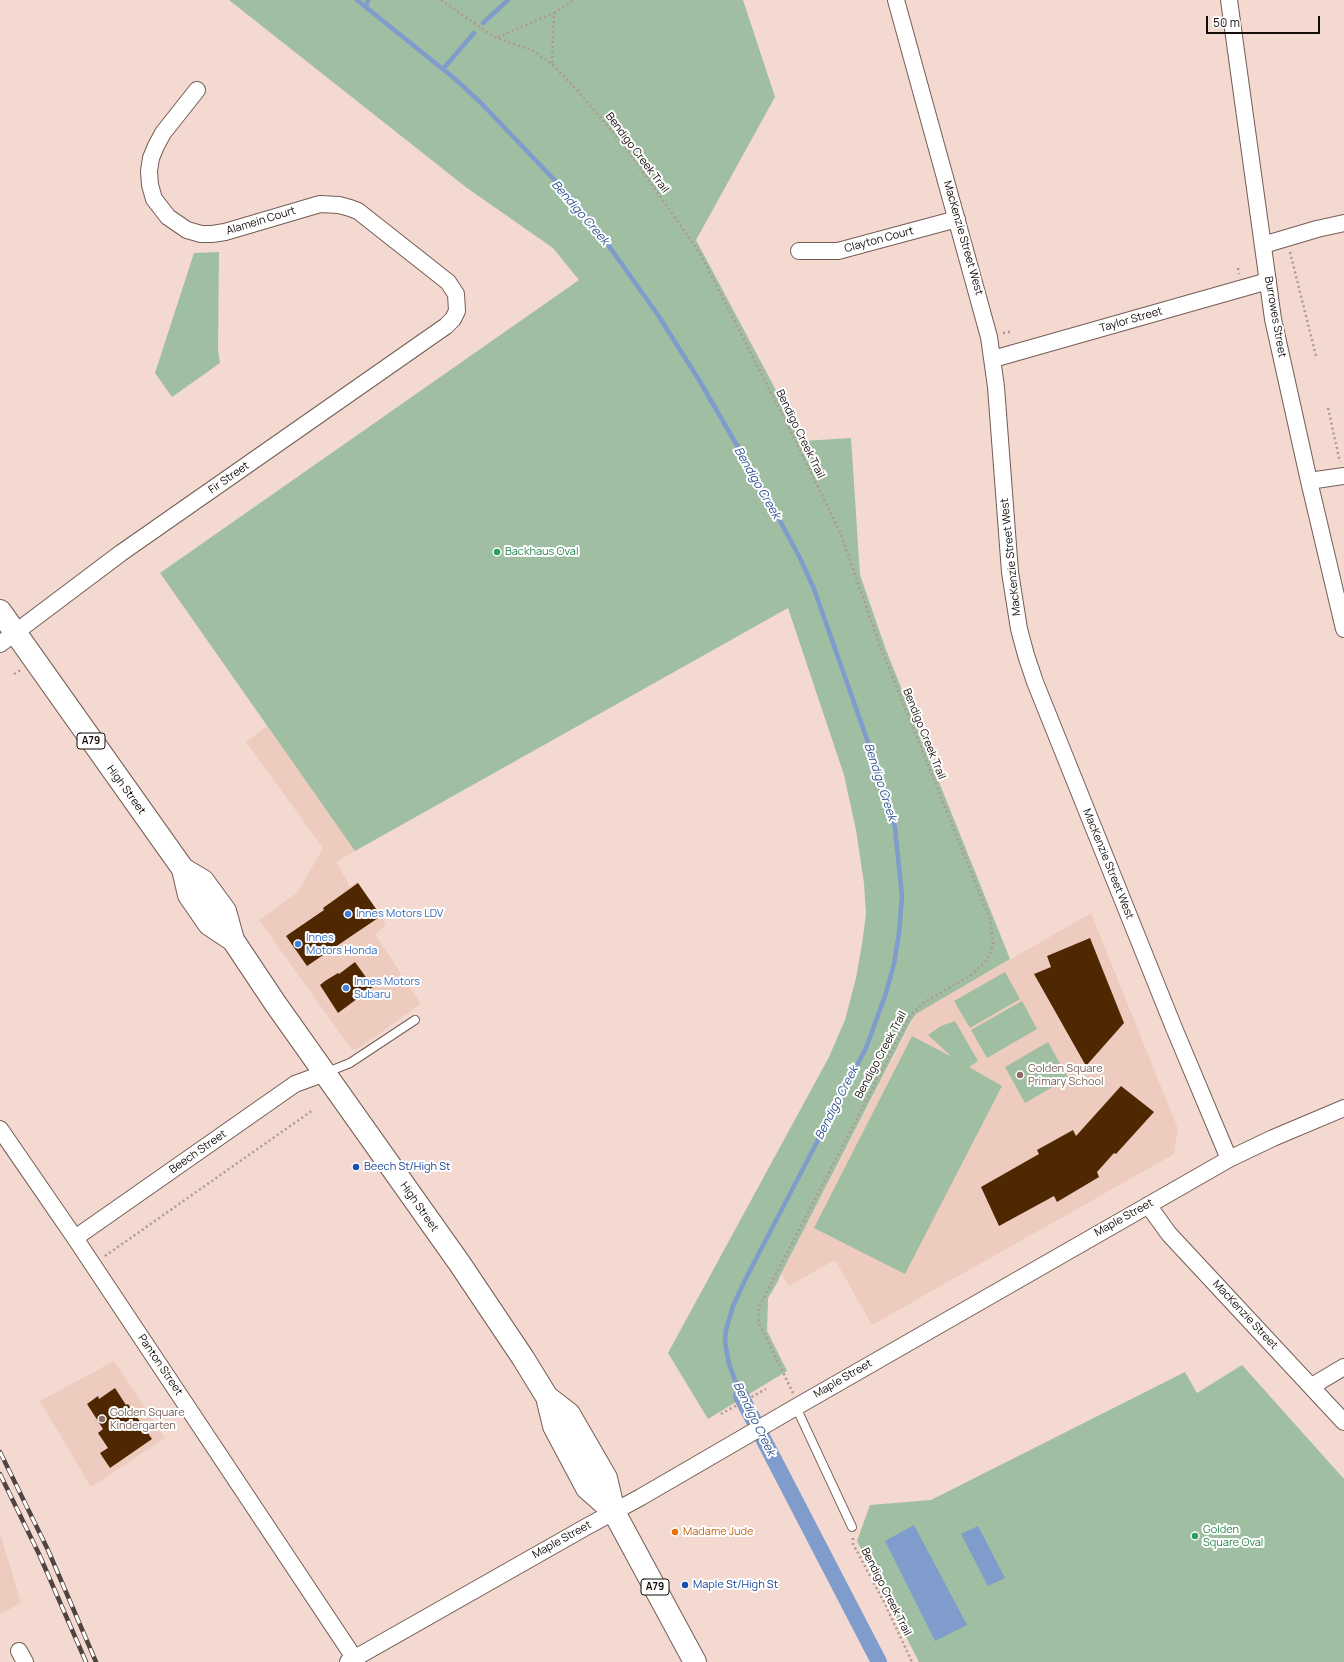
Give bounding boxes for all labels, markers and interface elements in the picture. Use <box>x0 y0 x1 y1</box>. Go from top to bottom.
scale bar <box>1208 8 1322 34</box>
text: 50 m <box>1213 14 1240 31</box>
street label: Bendigo Creek Trail <box>603 110 671 196</box>
water label: Bendigo Creek <box>548 178 612 248</box>
street label: MacKenzie Street West <box>940 179 986 297</box>
street label: Alamein Court <box>225 204 297 238</box>
street label: Clayton Court <box>843 224 915 256</box>
street label: Burrowes Street <box>1261 275 1289 359</box>
street label: Taylor Street <box>1098 305 1164 335</box>
street label: Bendigo Creek Trail <box>773 387 827 481</box>
water label: Bendigo Creek <box>731 445 783 521</box>
street label: Fir Street <box>206 459 252 497</box>
street label: MacKenzie Street West <box>998 498 1024 616</box>
place label: Backhaus Oval <box>505 545 578 559</box>
marker: Backhaus Oval <box>492 547 502 557</box>
street label: Bendigo Creek Trail <box>900 687 948 781</box>
road number: A79 <box>77 733 105 749</box>
water label: Bendigo Creek <box>861 741 899 823</box>
street label: High Street <box>104 763 148 817</box>
street label: MacKenzie Street West <box>1080 807 1136 921</box>
place label: Innes Motors LDV <box>356 907 443 921</box>
marker: Innes Motors LDV <box>343 909 353 919</box>
place label: Innes Motors Honda <box>306 931 377 957</box>
marker: Innes Motors Honda <box>293 939 303 949</box>
place label: Innes Motors Subaru <box>354 975 420 1001</box>
marker: Innes Motors Subaru <box>341 983 351 993</box>
street label: Bendigo Creek Trail <box>852 1009 910 1101</box>
place label: Golden Square Primary School <box>1028 1062 1103 1088</box>
water label: Bendigo Creek <box>812 1064 862 1142</box>
marker: Golden Square Primary School <box>1015 1070 1025 1080</box>
street label: Beech Street <box>167 1127 229 1177</box>
place label: Beech St/High St <box>364 1160 450 1174</box>
marker: Beech St/High St <box>351 1162 361 1172</box>
street label: High Street <box>397 1180 441 1234</box>
street label: Maple Street <box>1092 1196 1156 1240</box>
street label: MacKenzie Street <box>1210 1278 1280 1352</box>
street label: Panton Street <box>135 1332 185 1398</box>
street label: Maple Street <box>811 1357 875 1401</box>
water label: Bendigo Creek <box>730 1380 778 1458</box>
place label: Golden Square Kindergarten <box>110 1406 185 1432</box>
marker: Golden Square Kindergarten <box>97 1414 107 1424</box>
street label: Maple Street <box>530 1518 594 1562</box>
place label: Golden Square Oval <box>1203 1523 1263 1549</box>
place label: Madame Jude <box>683 1525 753 1539</box>
marker: Madame Jude <box>670 1527 680 1537</box>
marker: Golden Square Oval <box>1190 1531 1200 1541</box>
street label: Bendigo Creek Trail <box>858 1546 914 1638</box>
place label: Maple St/High St <box>693 1578 778 1592</box>
road number: A79 <box>641 1579 669 1595</box>
marker: Maple St/High St <box>680 1580 690 1590</box>

